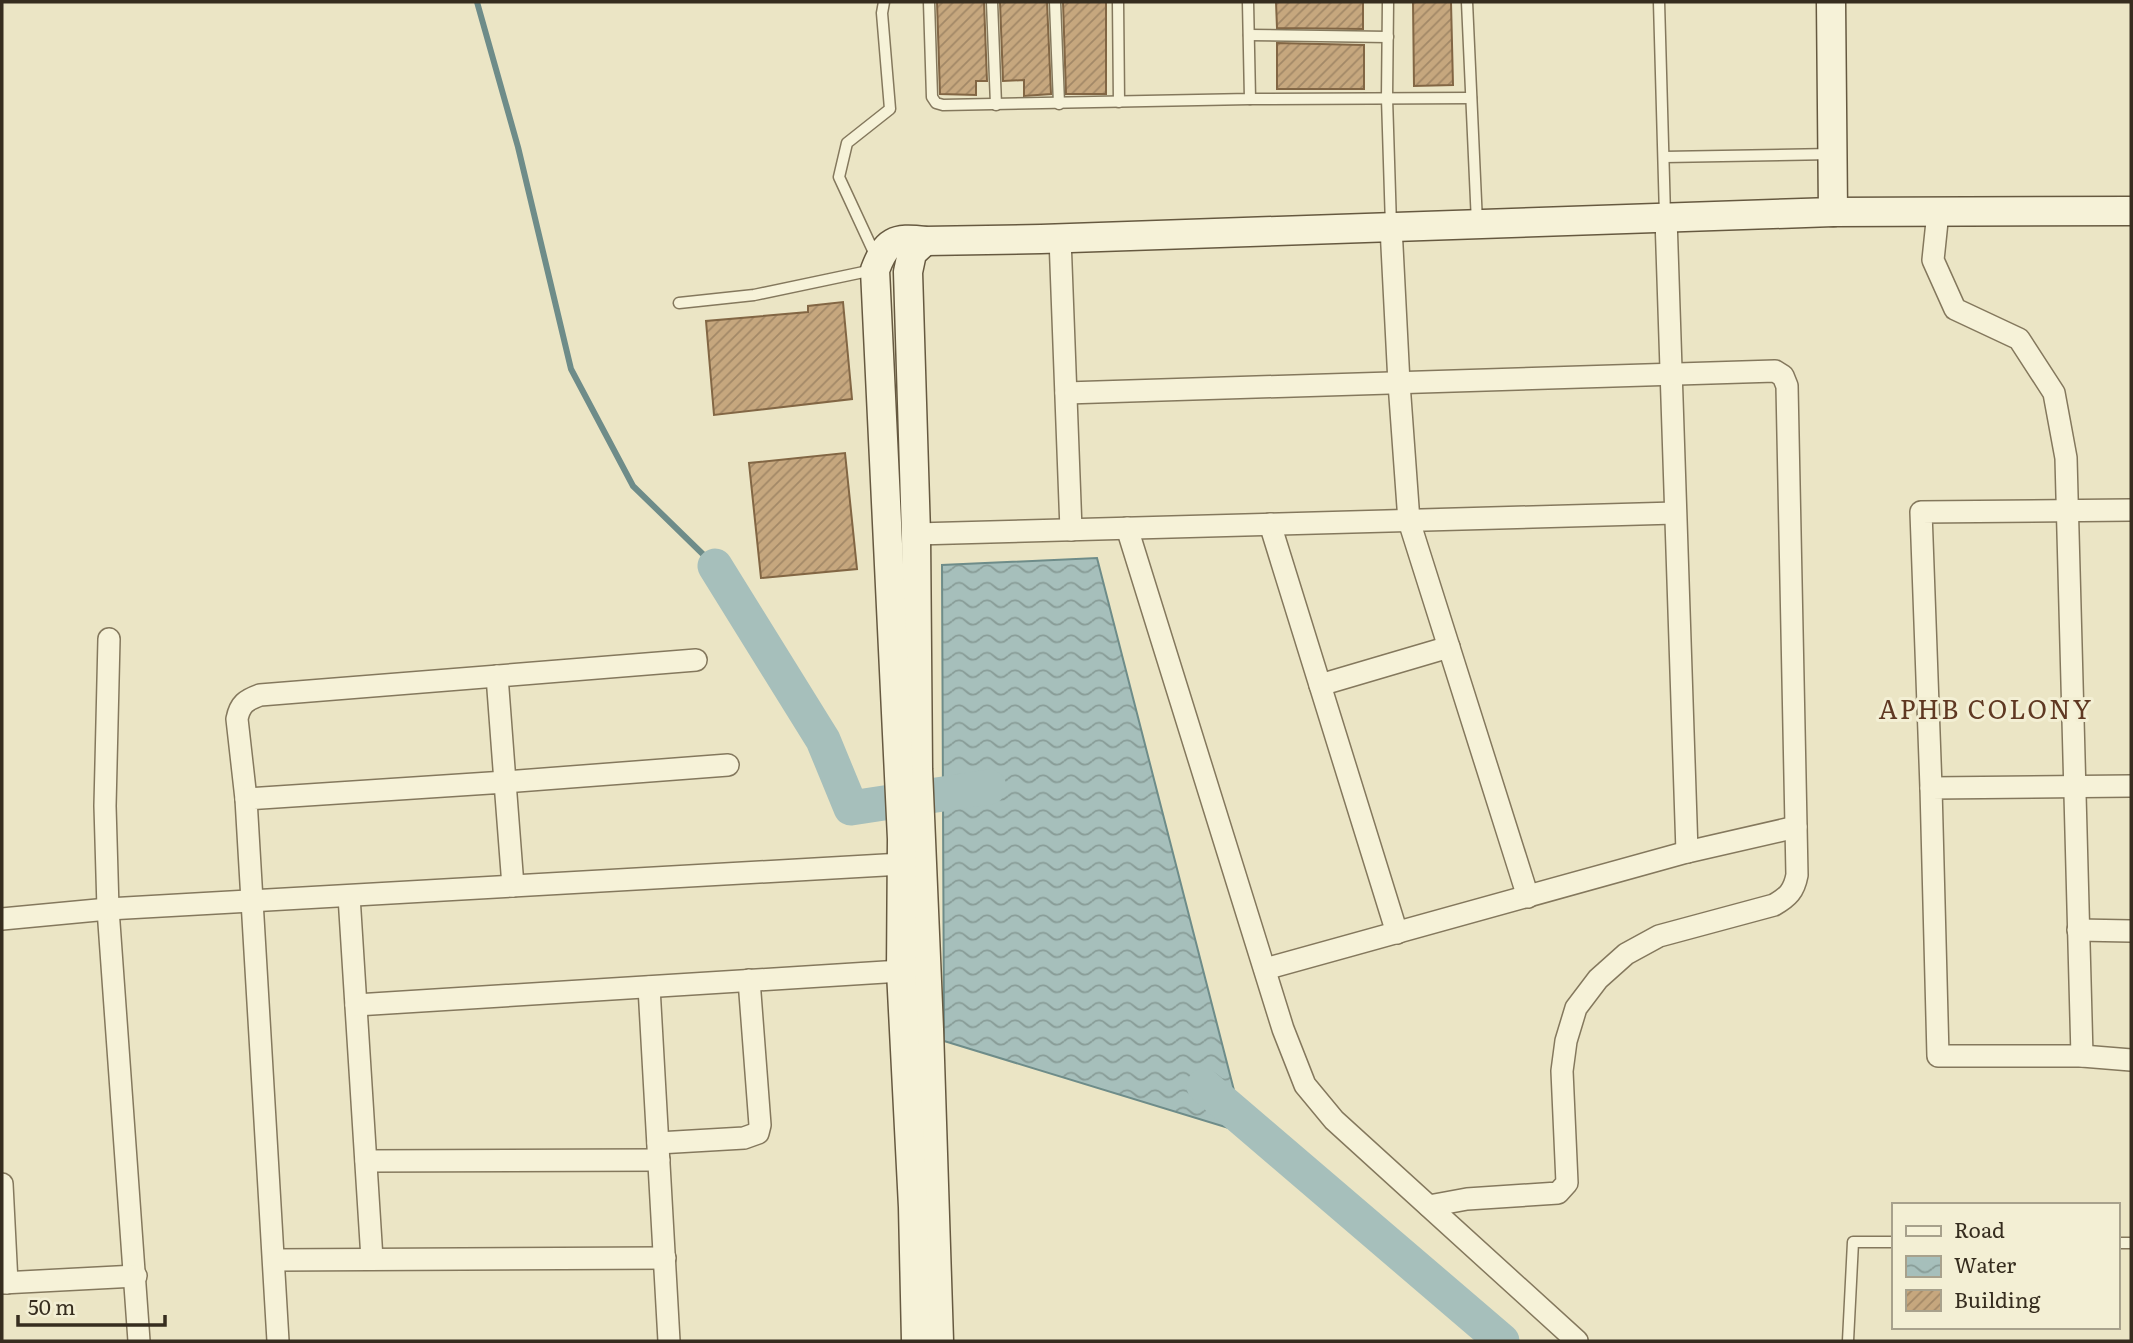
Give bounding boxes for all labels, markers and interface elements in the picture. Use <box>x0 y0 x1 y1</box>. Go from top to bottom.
district label: APHB COLONY <box>1879 688 2093 727</box>
legend <box>1892 1203 2119 1329</box>
text: Road <box>1954 1213 2005 1244</box>
text: Water <box>1954 1248 2016 1279</box>
text: Building <box>1954 1283 2041 1314</box>
scale bar <box>18 1284 164 1328</box>
text: 50 m <box>28 1290 75 1321</box>

